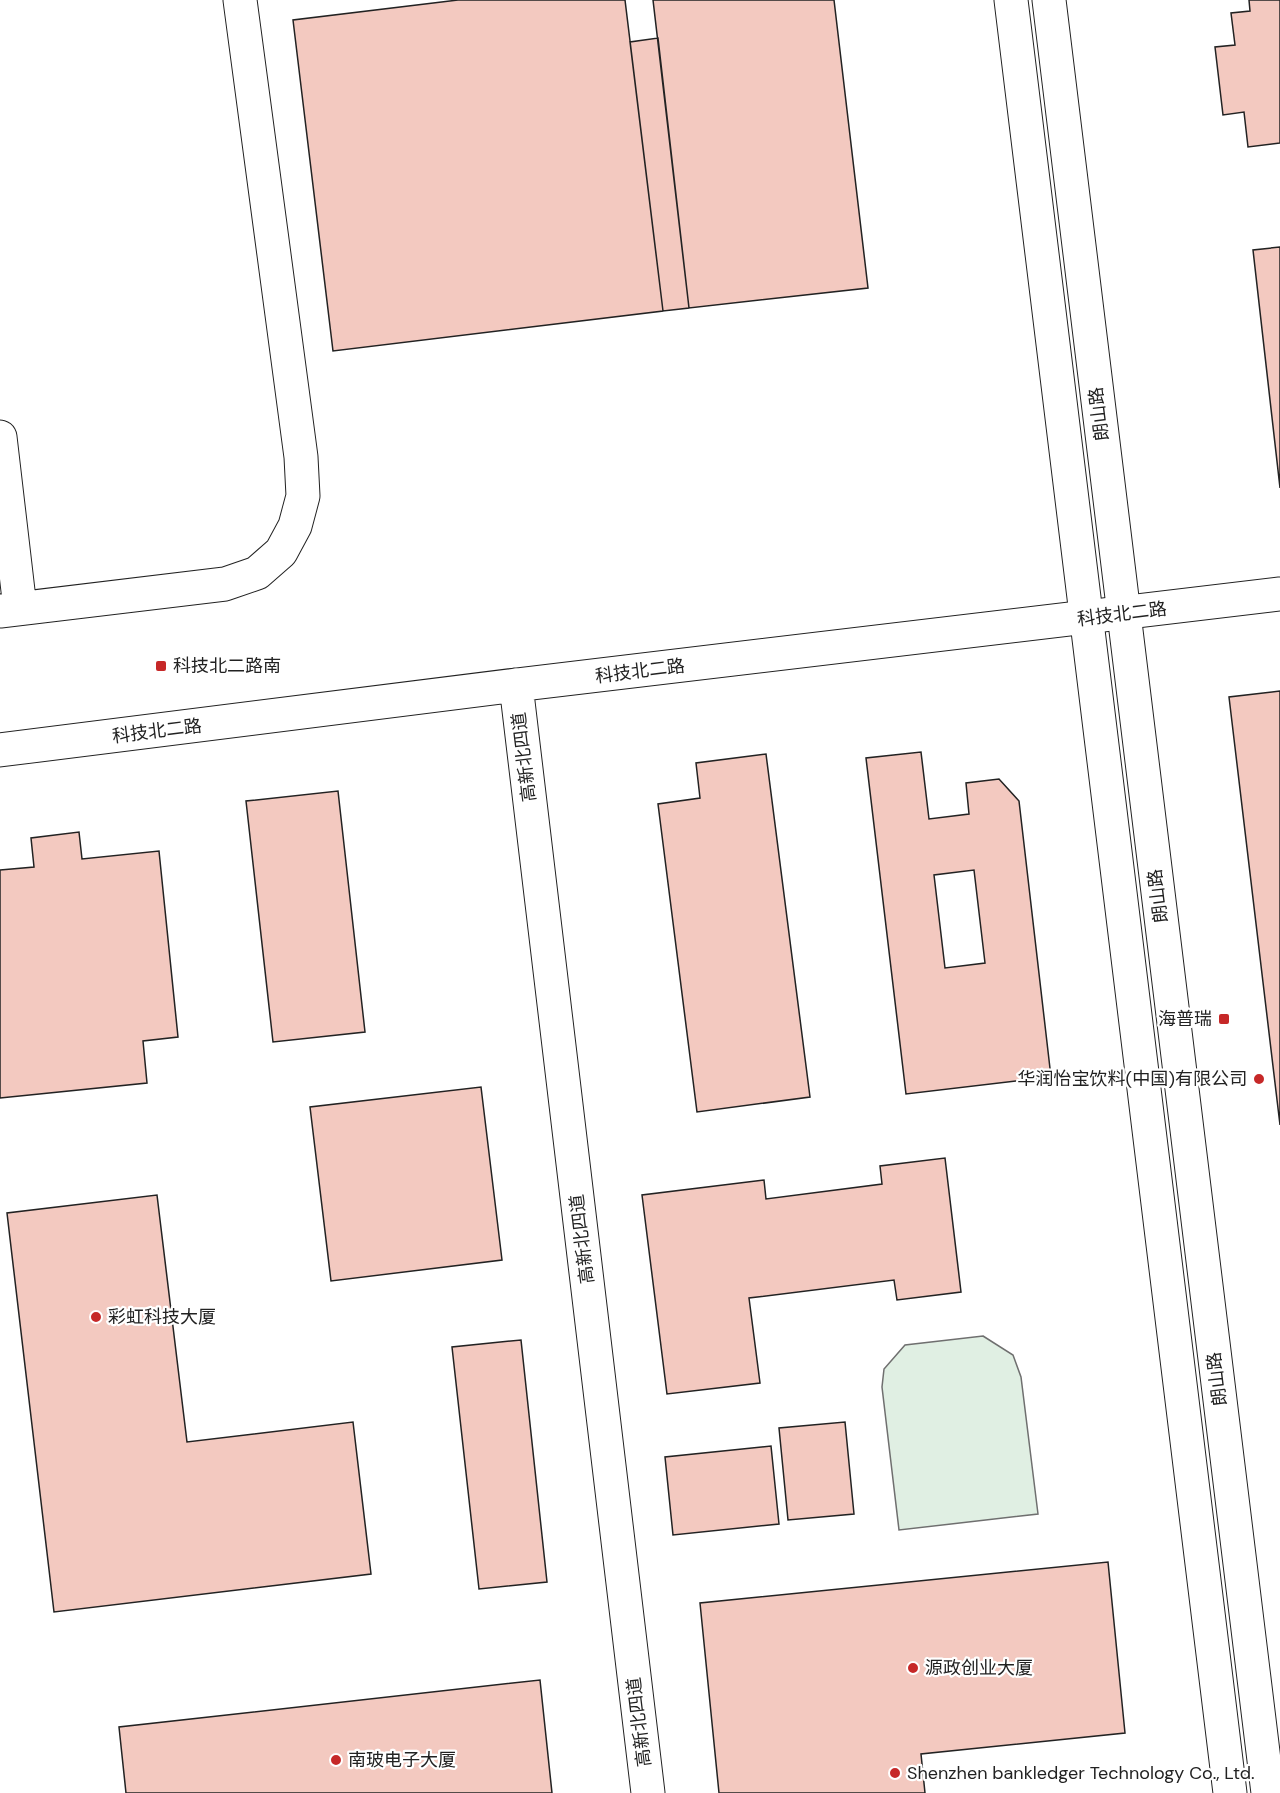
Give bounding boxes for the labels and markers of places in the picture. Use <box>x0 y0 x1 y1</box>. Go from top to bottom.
place label: 科技北二路南 <box>173 654 281 678</box>
marker: 科技北二路南 <box>154 659 168 673</box>
place label: 海普瑞 <box>1158 1007 1212 1031</box>
marker: 海普瑞 <box>1217 1012 1231 1026</box>
place label: 华润怡宝饮料(中国)有限公司 <box>1018 1067 1247 1091</box>
marker: 华润怡宝饮料(中国)有限公司 <box>1252 1072 1266 1086</box>
place label: 彩虹科技大厦 <box>108 1305 216 1329</box>
marker: 彩虹科技大厦 <box>89 1310 103 1324</box>
place label: 源政创业大厦 <box>925 1656 1033 1680</box>
marker: 源政创业大厦 <box>906 1661 920 1675</box>
place label: 南玻电子大厦 <box>348 1748 456 1772</box>
marker: 南玻电子大厦 <box>329 1753 343 1767</box>
place label: Shenzhen bankledger Technology Co., Ltd. <box>907 1761 1255 1785</box>
marker: Shenzhen bankledger Technology Co., Ltd. <box>888 1766 902 1780</box>

